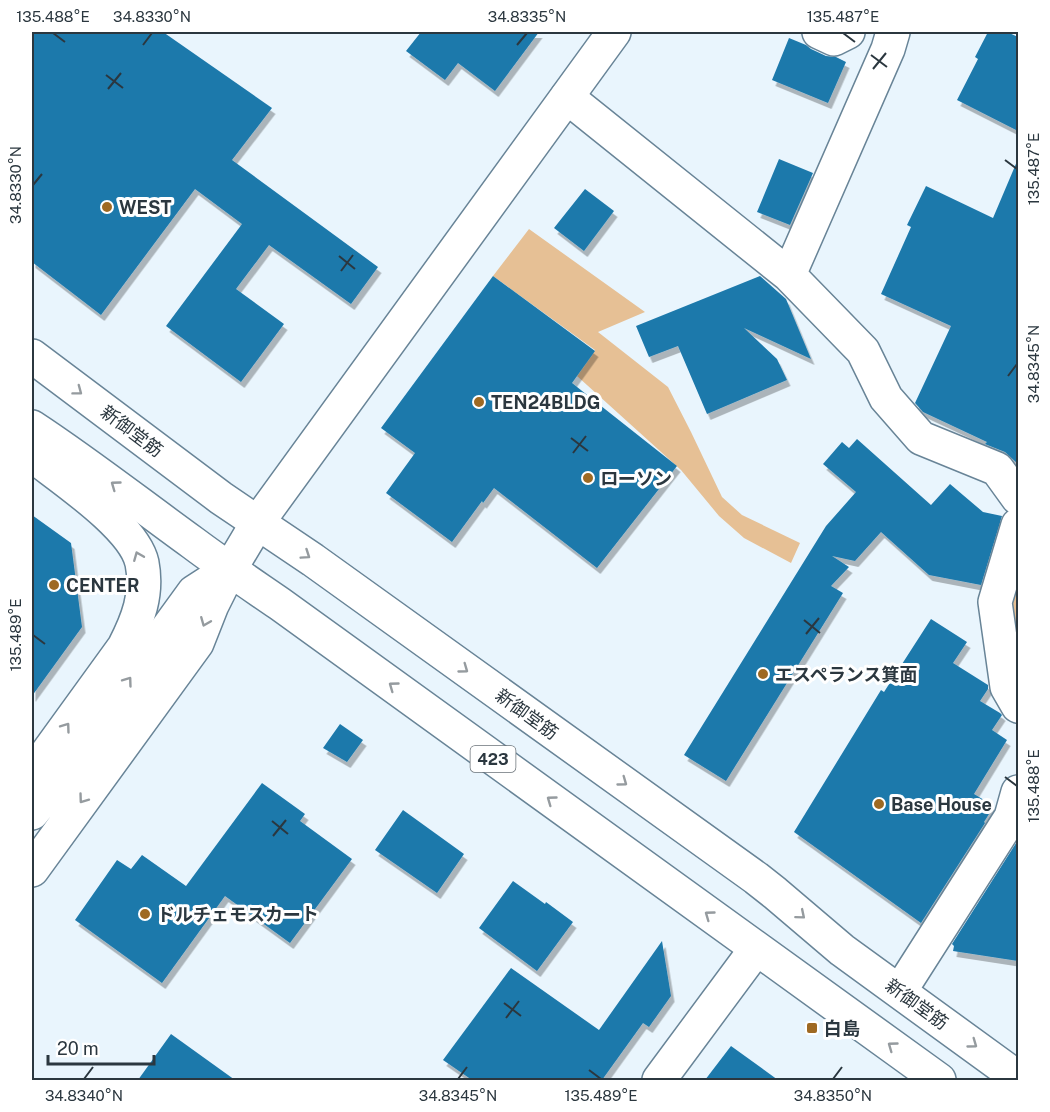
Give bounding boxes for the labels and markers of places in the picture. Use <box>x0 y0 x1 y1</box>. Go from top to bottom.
place label: WEST <box>119 197 171 218</box>
marker: WEST <box>100 200 114 214</box>
place label: TEN24BLDG <box>491 392 600 413</box>
marker: TEN24BLDG <box>472 395 486 409</box>
place label: ローソン <box>600 468 672 489</box>
marker: ローソン <box>581 471 595 485</box>
place label: CENTER <box>66 575 140 596</box>
marker: CENTER <box>47 578 61 592</box>
place label: エスペランス箕面 <box>775 664 917 685</box>
marker: エスペランス箕面 <box>756 667 770 681</box>
place label: Base House <box>891 794 992 815</box>
marker: Base House <box>872 797 886 811</box>
place label: ドルチェモスカート <box>157 904 319 925</box>
marker: ドルチェモスカート <box>138 907 152 921</box>
place label: 白島 <box>824 1018 860 1039</box>
marker: 白島 <box>805 1021 819 1035</box>

